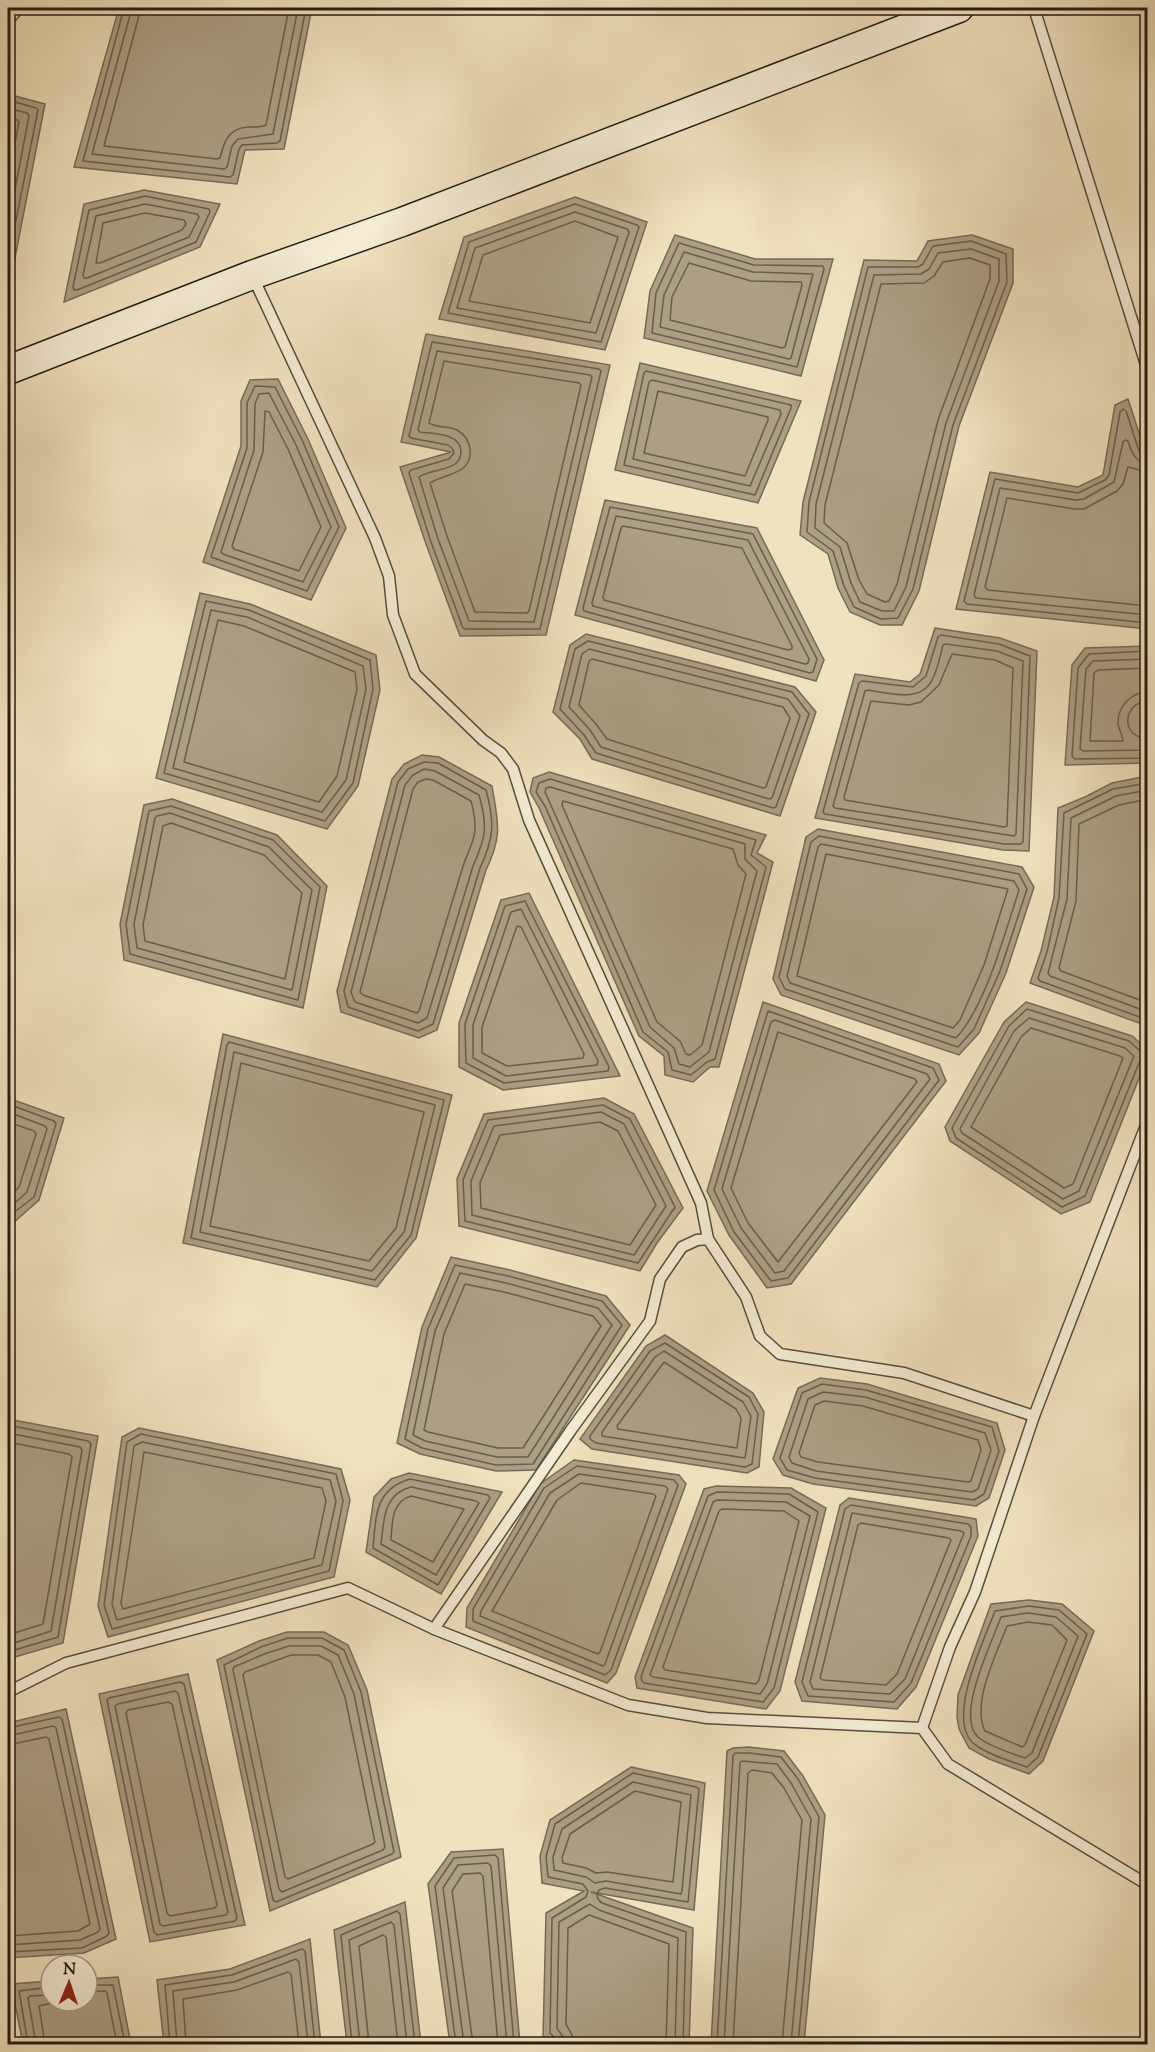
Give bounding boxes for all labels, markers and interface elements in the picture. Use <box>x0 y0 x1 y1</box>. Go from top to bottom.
north arrow <box>39 1953 99 2013</box>
text: N <box>63 1959 76 1982</box>

